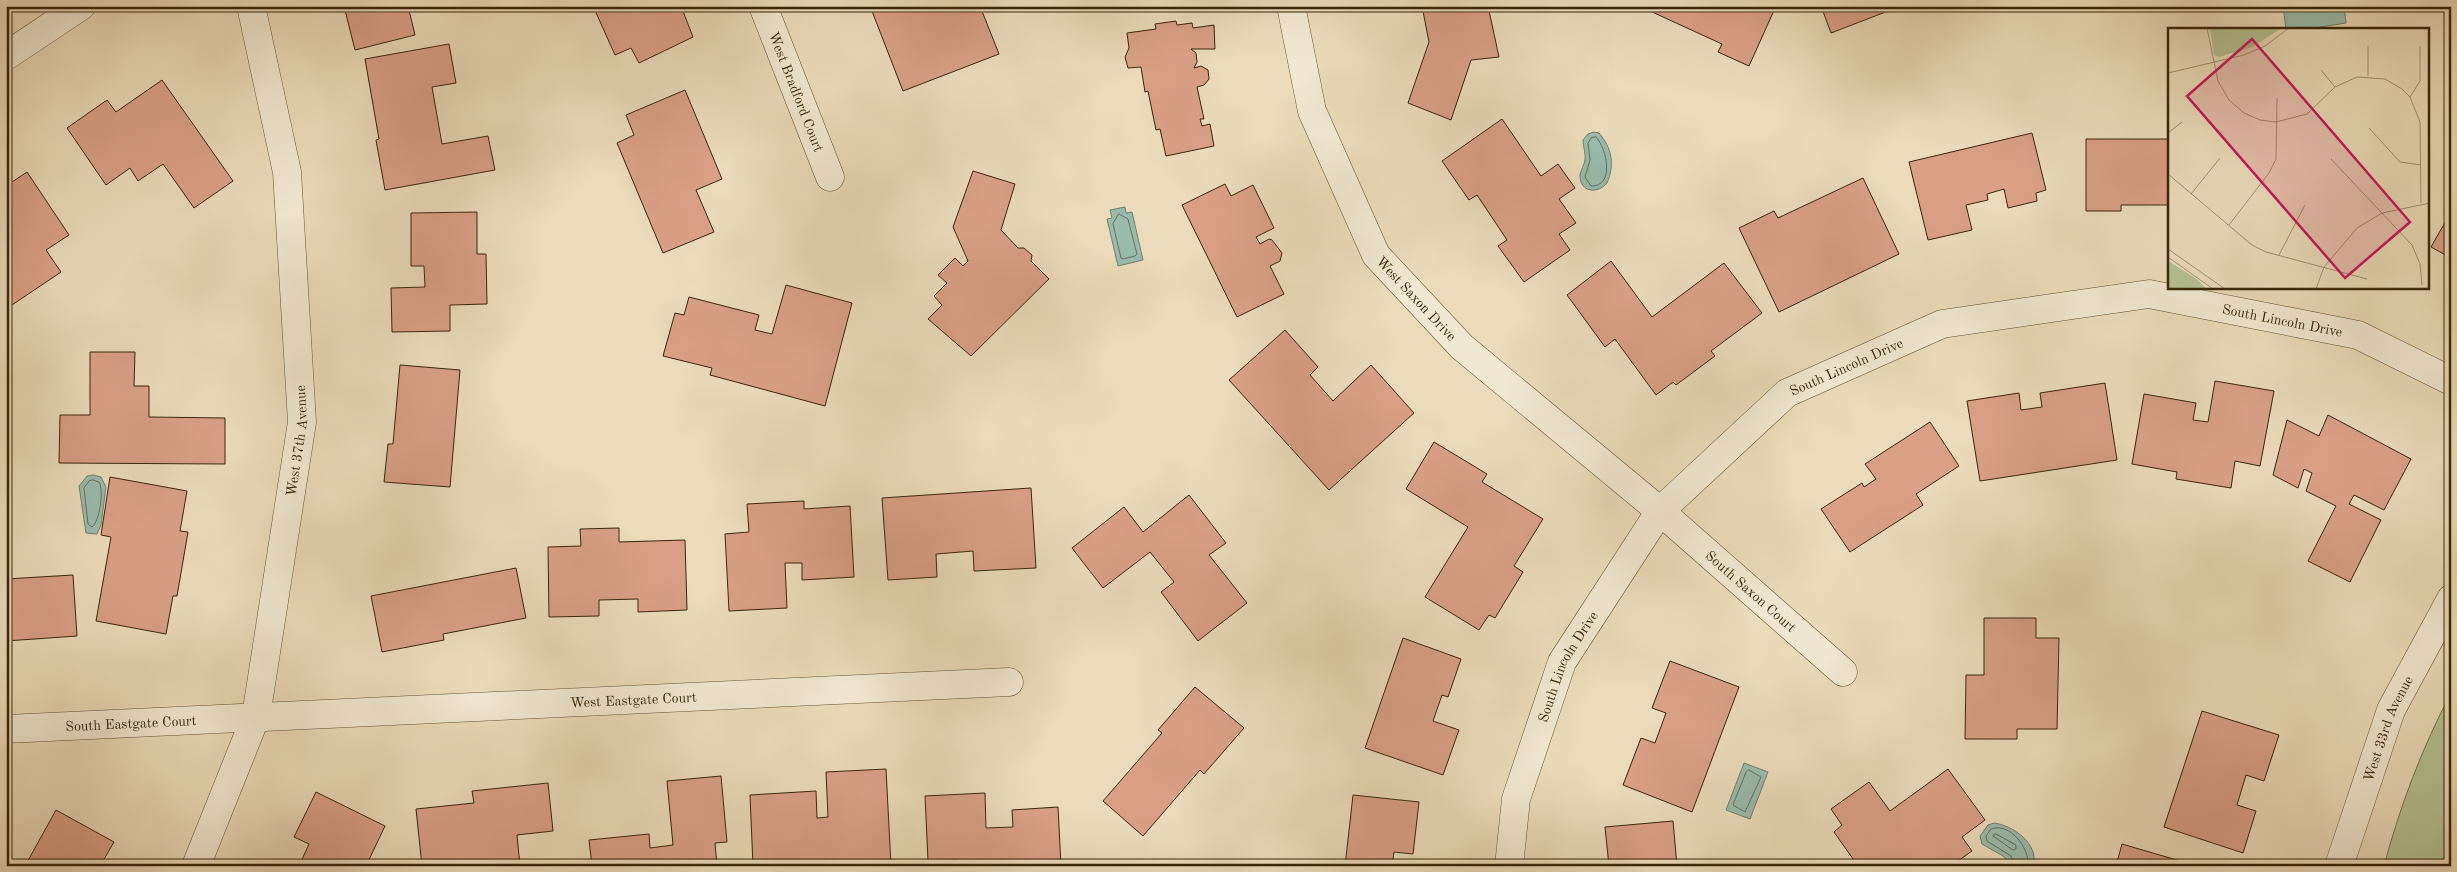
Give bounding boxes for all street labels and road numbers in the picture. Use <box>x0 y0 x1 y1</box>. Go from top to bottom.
street label: West Bradford Court <box>766 30 825 154</box>
street label: West Saxon Drive <box>1373 254 1458 344</box>
street label: South Lincoln Drive <box>2221 303 2344 340</box>
street label: South Lincoln Drive <box>1788 336 1905 399</box>
street label: West 37th Avenue <box>284 385 310 498</box>
street label: South Saxon Court <box>1703 549 1798 635</box>
street label: South Lincoln Drive <box>1536 609 1601 724</box>
street label: West 33rd Avenue <box>2362 674 2416 783</box>
street label: West Eastgate Court <box>570 691 697 711</box>
street label: South Eastgate Court <box>65 714 197 734</box>

